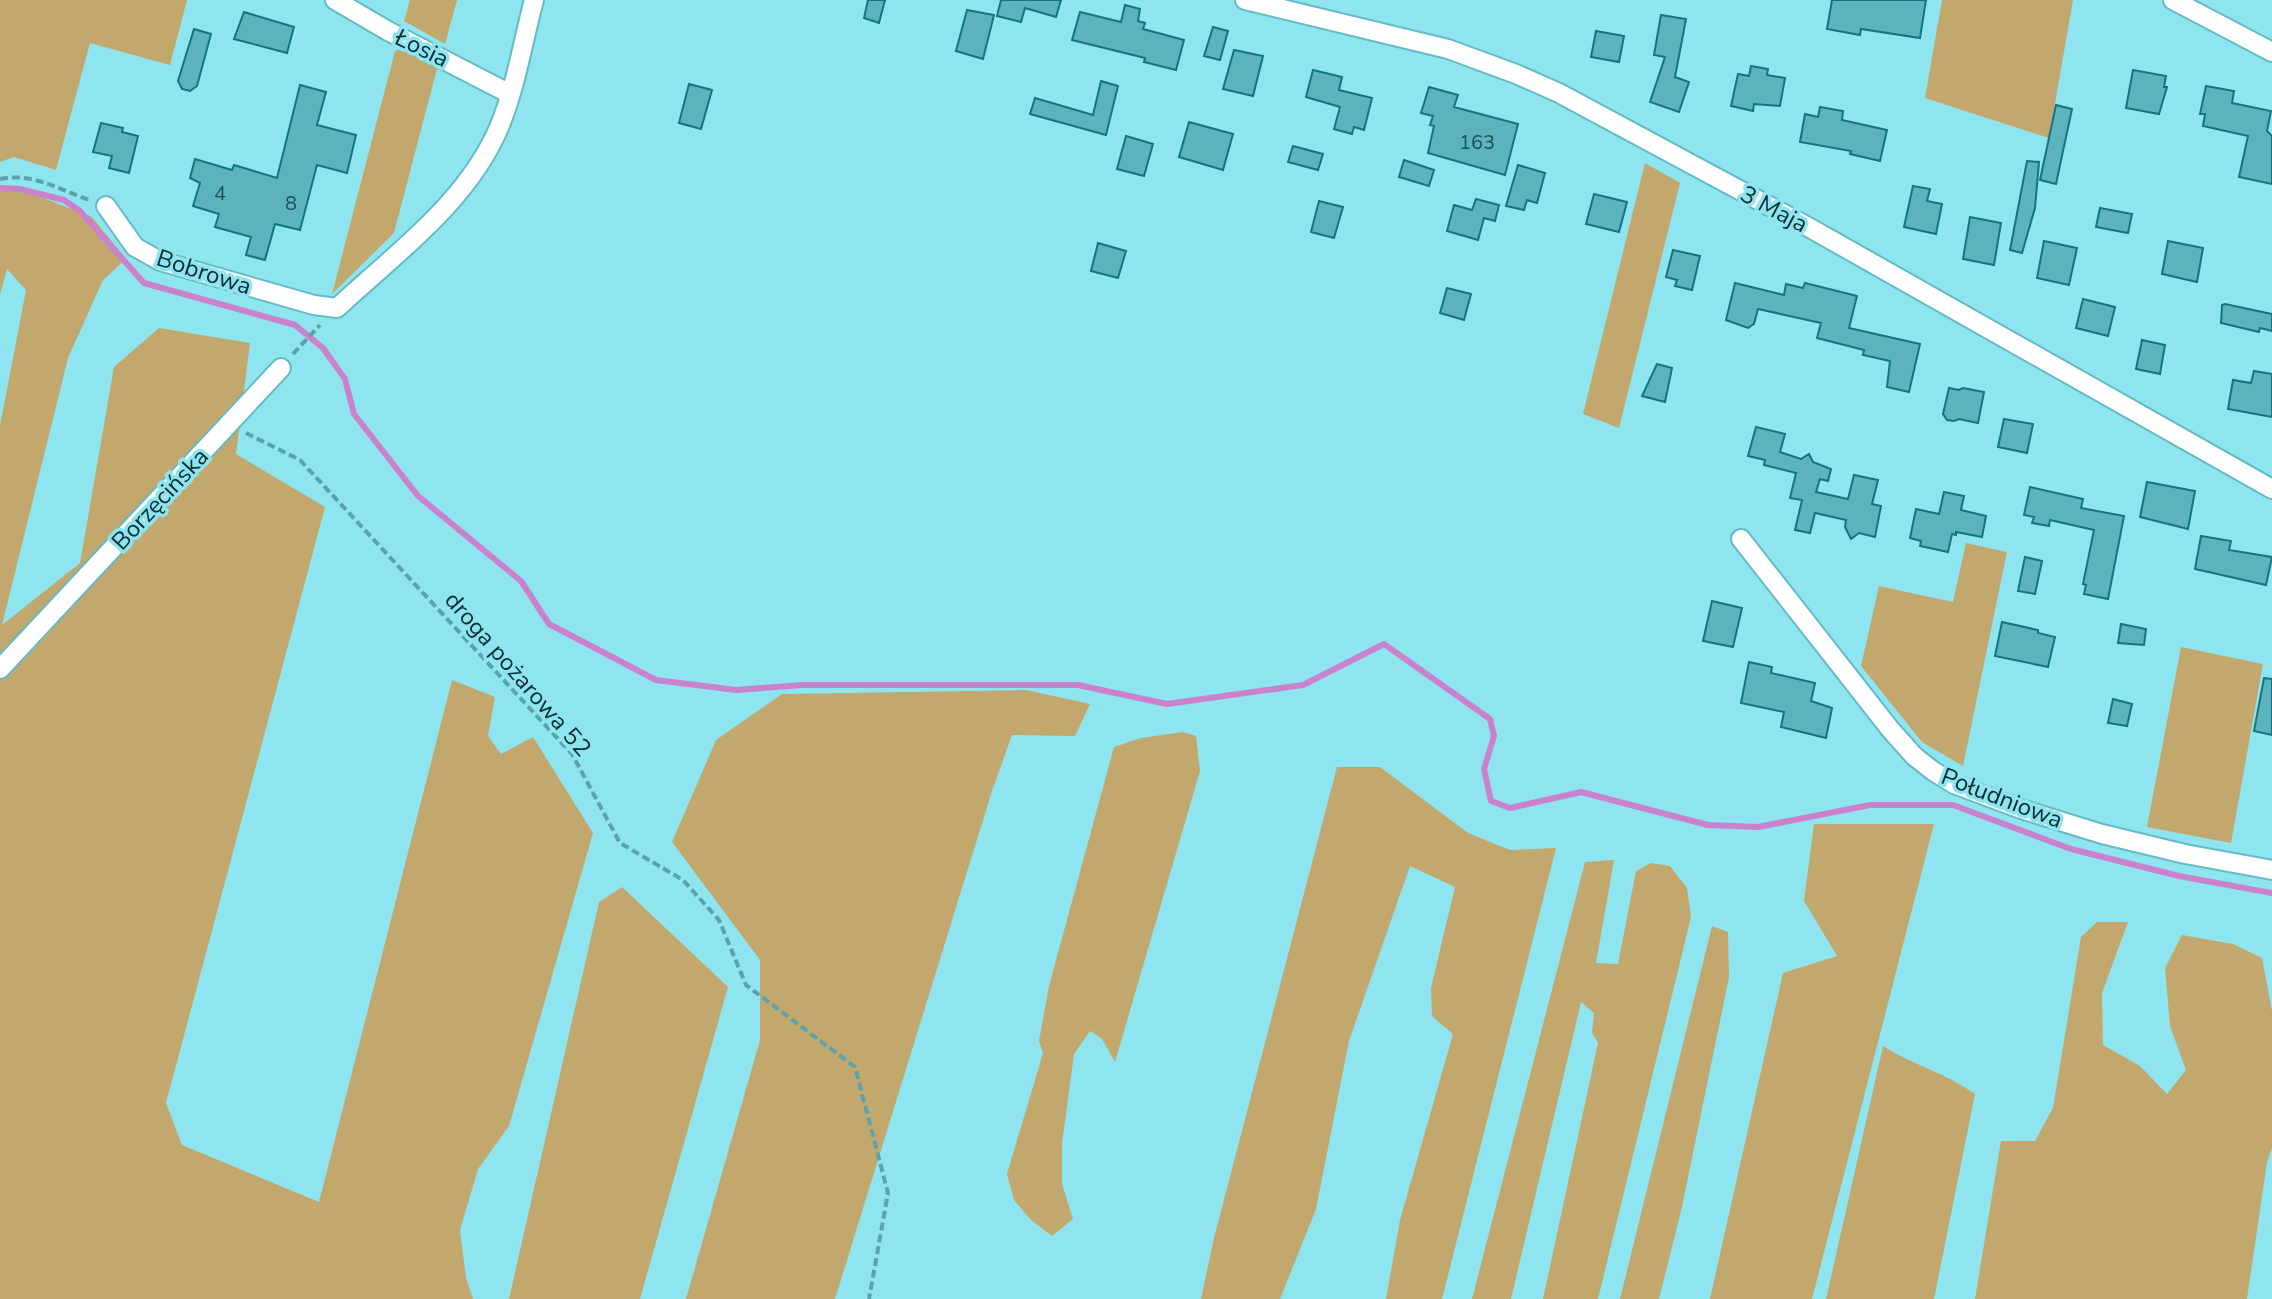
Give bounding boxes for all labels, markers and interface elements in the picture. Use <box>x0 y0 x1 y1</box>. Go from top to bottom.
street label: Łosia <box>389 21 454 75</box>
house number: 163 <box>1459 129 1495 156</box>
street label: 3 Maja <box>1735 178 1813 240</box>
house number: 4 <box>214 180 226 207</box>
house number: 8 <box>285 190 297 217</box>
street label: Bobrowa <box>153 242 255 302</box>
street label: Borzęcińska <box>105 441 215 557</box>
street label: droga pożarowa 52 <box>437 585 599 763</box>
street label: Południowa <box>1937 760 2067 836</box>

